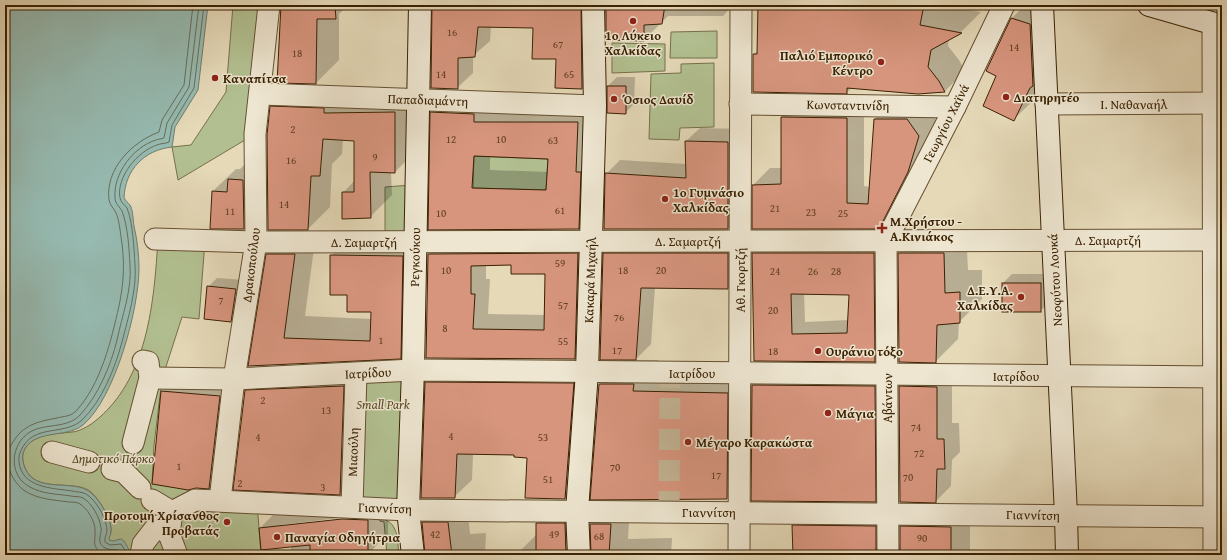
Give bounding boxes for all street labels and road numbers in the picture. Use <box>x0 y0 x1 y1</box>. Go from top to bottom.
street label: Γεωργίου Χαϊνά <box>918 80 974 166</box>
street label: Παπαδιαμάντη <box>387 89 469 111</box>
street label: Κωνσταντινίδη <box>806 95 890 115</box>
street label: Ι. Ναθαναήλ <box>1100 95 1169 114</box>
street label: Δρακοπούλου <box>237 226 265 303</box>
street label: Ρεγκούκου <box>405 227 425 287</box>
street label: Δ. Σαμαρτζή <box>1075 231 1141 250</box>
street label: Δ. Σαμαρτζή <box>655 232 721 251</box>
street label: Δ. Σαμαρτζή <box>331 233 397 252</box>
street label: Νεοφύτου Λουκά <box>1043 233 1067 327</box>
street label: Κακαρά Μιχαήλ <box>579 236 601 324</box>
street label: Αθ. Γκορτζή <box>731 248 750 312</box>
street label: Ιατρίδου <box>344 362 392 384</box>
street label: Ιατρίδου <box>669 364 716 383</box>
street label: Ιατρίδου <box>993 367 1040 386</box>
street label: Αβάντων <box>878 373 897 423</box>
street label: Μιαούλη <box>343 427 363 477</box>
street label: Γιαννίτση <box>358 498 412 518</box>
street label: Γιαννίτση <box>682 503 736 522</box>
street label: Γιαννίτση <box>1006 505 1060 525</box>

